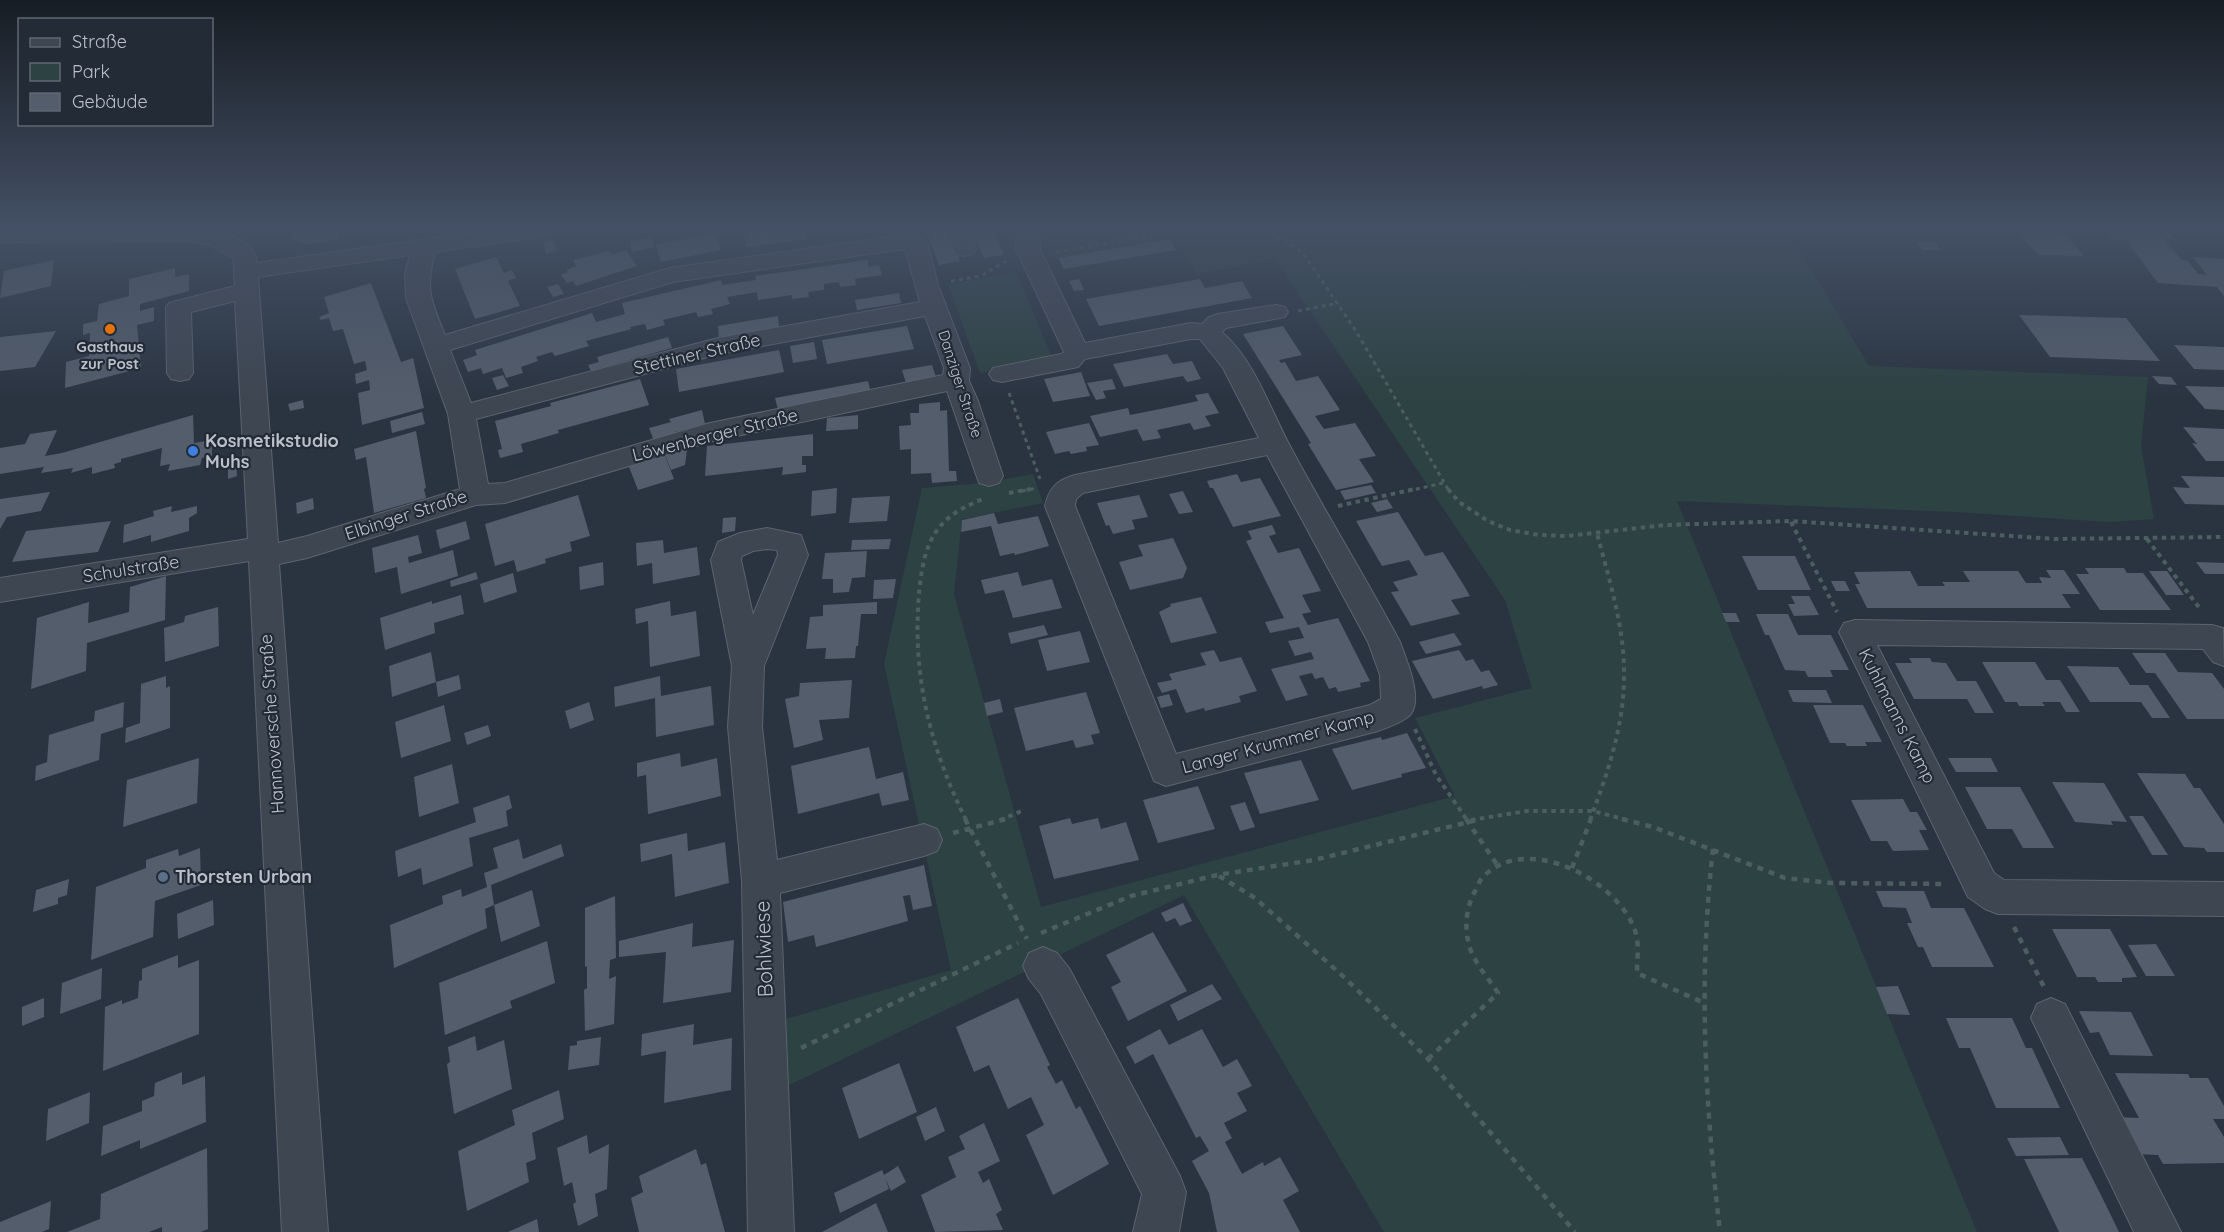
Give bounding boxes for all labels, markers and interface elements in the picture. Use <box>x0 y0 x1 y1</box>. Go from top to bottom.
legend <box>18 18 213 126</box>
text: Straße <box>72 30 127 53</box>
text: Park <box>72 60 110 83</box>
text: Gebäude <box>72 90 148 113</box>
marker: Gasthaus zur Post <box>103 322 117 336</box>
street label: Stettiner Straße <box>631 328 763 379</box>
street label: Danziger Straße <box>934 328 987 440</box>
place label: Gasthaus zur Post <box>76 337 144 373</box>
street label: Löwenberger Straße <box>630 403 800 466</box>
place label: Kosmetikstudio Muhs <box>205 429 339 473</box>
marker: Kosmetikstudio Muhs <box>186 444 200 458</box>
street label: Elbinger Straße <box>342 484 470 545</box>
street label: Schulstraße <box>81 550 181 587</box>
street label: Hannoversche Straße <box>254 633 289 815</box>
street label: Kuhlmanns Kamp <box>1854 644 1941 787</box>
street label: Langer Krummer Kamp <box>1179 705 1377 778</box>
place label: Thorsten Urban <box>175 865 312 888</box>
marker: Thorsten Urban <box>156 870 170 884</box>
street label: Bohlwiese <box>748 900 778 998</box>

